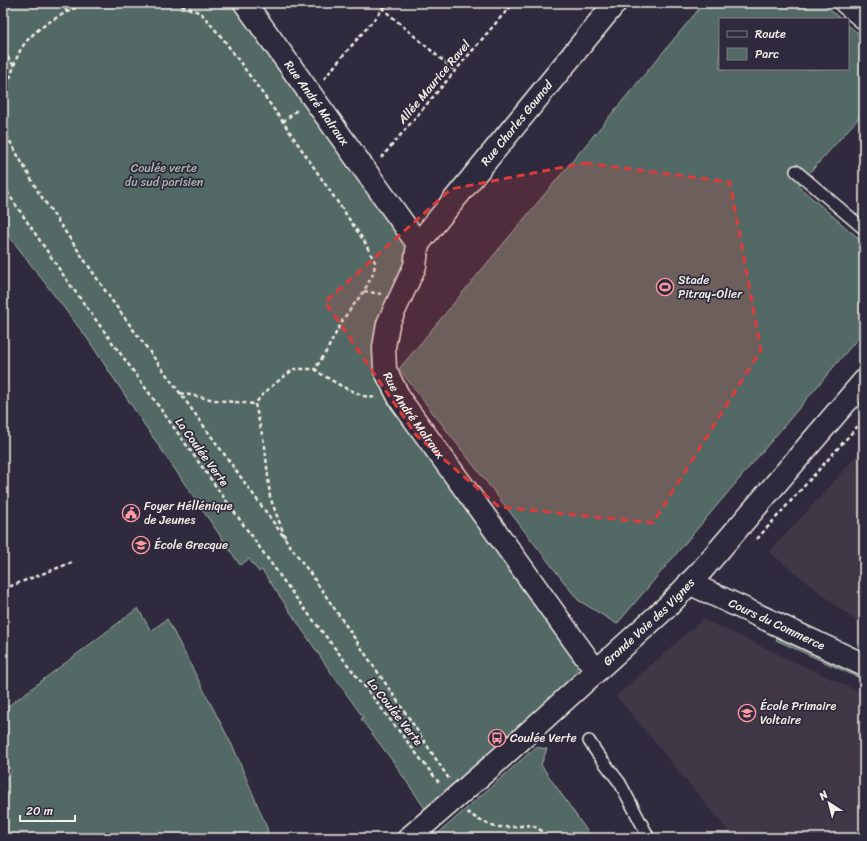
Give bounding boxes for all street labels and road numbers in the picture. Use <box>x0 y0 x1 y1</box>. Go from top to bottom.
street label: Allée Maurice Ravel <box>391 34 476 130</box>
street label: Rue André Malraux <box>278 56 356 151</box>
street label: Rue Charles Gounod <box>475 75 559 171</box>
street label: Rue André Malraux <box>377 368 451 464</box>
street label: La Coulée Verte <box>169 413 235 492</box>
street label: Grande Voie des Vignes <box>598 572 701 671</box>
street label: Cours du Commerce <box>725 592 829 656</box>
street label: La Coulée Verte <box>361 673 429 751</box>

